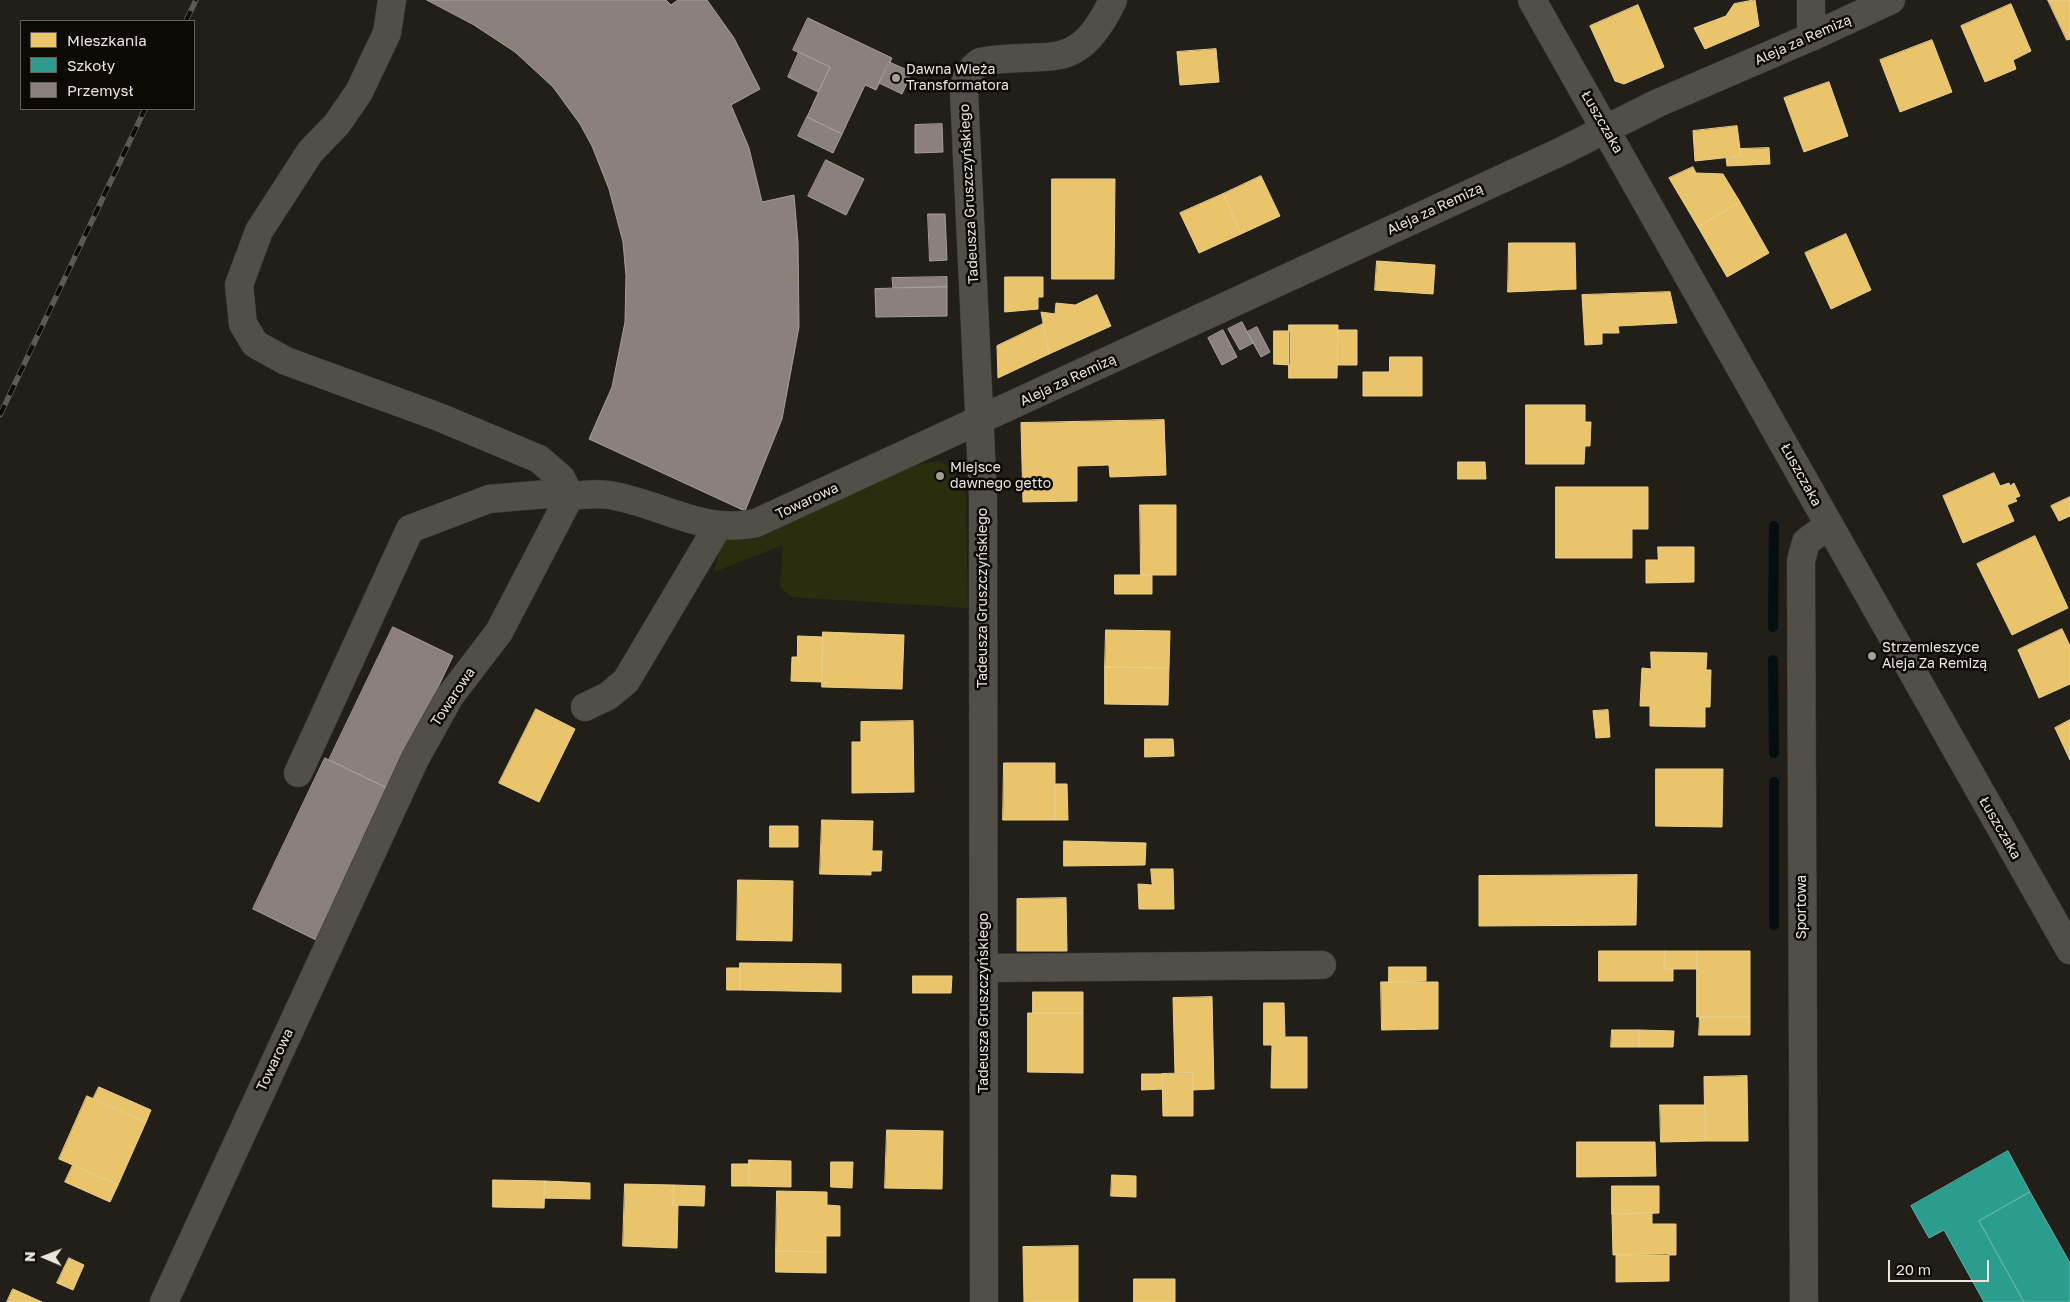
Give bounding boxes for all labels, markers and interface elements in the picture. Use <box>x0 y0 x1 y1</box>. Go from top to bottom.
street label: Aleja za Remizą <box>1752 11 1854 69</box>
legend <box>20 20 195 110</box>
text: Mieszkania <box>67 31 147 49</box>
text: Szkoły <box>67 56 115 74</box>
place label: Dawna Wieża Transformatora <box>906 62 1009 94</box>
marker: Dawna Wieża Transformatora <box>890 72 902 84</box>
text: Przemysł <box>67 81 134 99</box>
street label: Łuszczaka <box>1577 88 1627 156</box>
street label: Tadeusza Gruszczyńskiego <box>956 103 982 285</box>
street label: Aleja za Remizą <box>1384 179 1486 239</box>
street label: Aleja za Remizą <box>1017 350 1119 410</box>
street label: Łuszczaka <box>1777 441 1825 509</box>
place label: Miejsce dawnego getto <box>950 460 1051 492</box>
marker: Miejsce dawnego getto <box>934 470 946 482</box>
street label: Towarowa <box>773 479 841 523</box>
street label: Tadeusza Gruszczyńskiego <box>975 508 991 688</box>
place label: Strzemieszyce Aleja Za Remizą <box>1882 640 1987 672</box>
marker: Strzemieszyce Aleja Za Remizą <box>1866 650 1878 662</box>
street label: Towarowa <box>427 664 479 730</box>
street label: Łuszczaka <box>1975 794 2025 862</box>
street label: Sportowa <box>1794 875 1810 939</box>
street label: Tadeusza Gruszczyńskiego <box>976 913 992 1093</box>
street label: Towarowa <box>253 1026 297 1094</box>
north arrow <box>20 1232 70 1282</box>
scale bar <box>1890 1250 1991 1282</box>
text: N <box>21 1251 38 1262</box>
text: 20 m <box>1896 1260 1931 1278</box>

